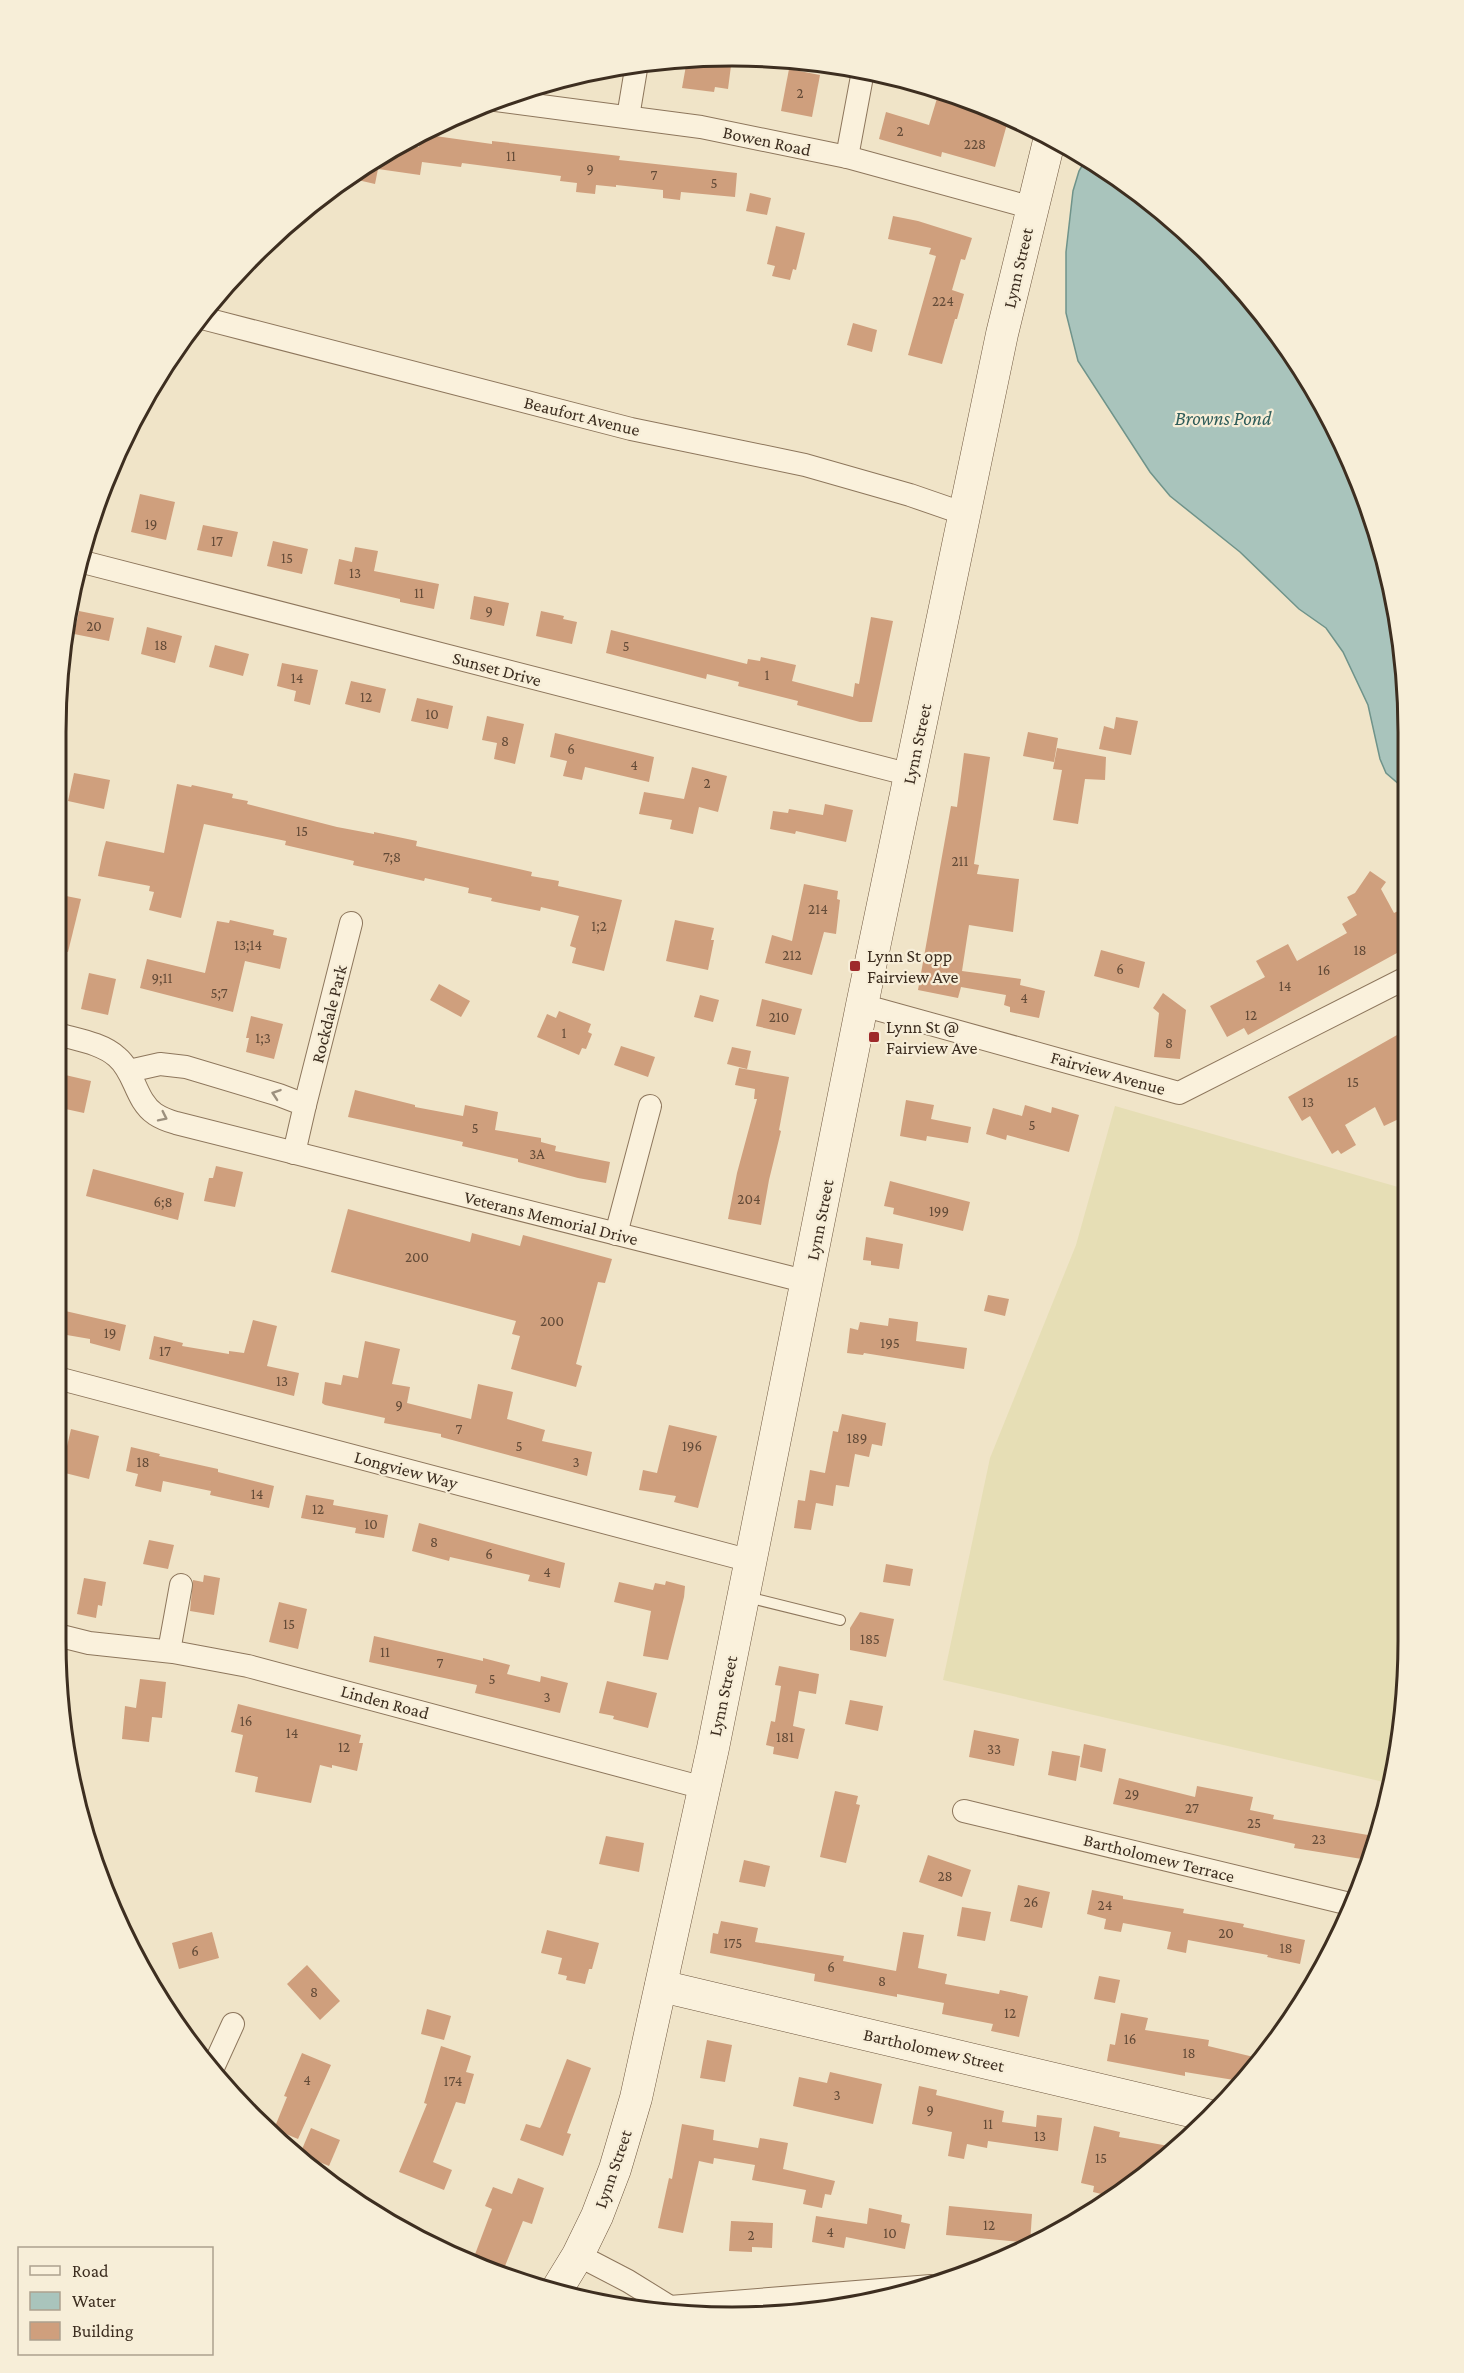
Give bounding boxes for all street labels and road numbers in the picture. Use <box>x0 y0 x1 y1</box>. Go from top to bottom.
street label: Bowen Road <box>721 122 813 160</box>
street label: Lynn Street <box>999 225 1037 310</box>
street label: Beaufort Avenue <box>522 392 642 440</box>
street label: Sunset Drive <box>450 648 544 690</box>
street label: Lynn Street <box>899 701 935 786</box>
street label: Rockdale Park <box>307 963 351 1065</box>
street label: Fairview Avenue <box>1048 1047 1168 1099</box>
street label: Lynn Street <box>802 1177 838 1262</box>
street label: Veterans Memorial Drive <box>462 1187 640 1249</box>
street label: Longview Way <box>352 1447 460 1494</box>
street label: Lynn Street <box>705 1653 741 1738</box>
street label: Linden Road <box>339 1681 432 1723</box>
street label: Bartholomew Terrace <box>1081 1830 1237 1886</box>
street label: Bartholomew Street <box>862 2024 1007 2076</box>
street label: Lynn Street <box>590 2126 636 2211</box>

